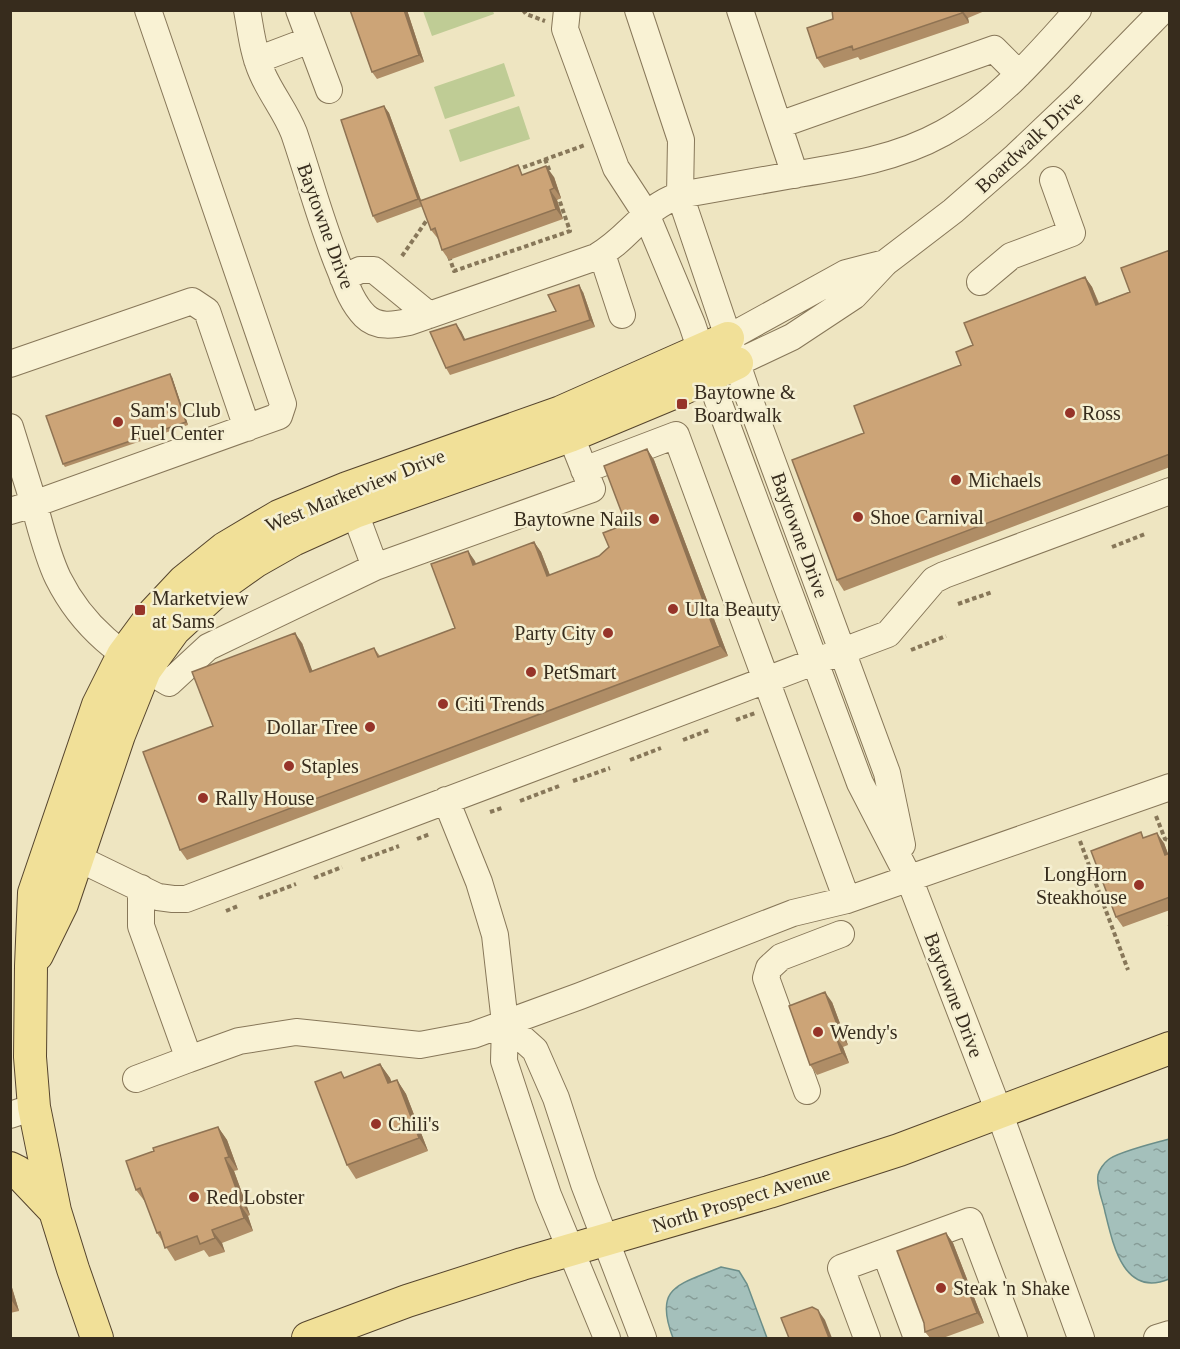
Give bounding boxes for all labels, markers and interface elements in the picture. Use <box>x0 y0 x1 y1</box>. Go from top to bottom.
street label: Boardwalk Drive <box>971 87 1087 197</box>
street label: Baytowne Drive <box>292 160 359 292</box>
place label: Baytowne & Boardwalk <box>694 381 796 426</box>
marker: Baytowne & Boardwalk <box>675 397 689 411</box>
place label: Sam's Club Fuel Center <box>130 399 224 444</box>
place label: Ross <box>1082 402 1121 424</box>
marker: Ross <box>1063 406 1077 420</box>
marker: Sam's Club Fuel Center <box>111 415 125 429</box>
street label: West Marketview Drive <box>262 444 448 536</box>
street label: Baytowne Drive <box>766 469 833 601</box>
place label: Michaels <box>968 469 1042 491</box>
marker: Michaels <box>949 473 963 487</box>
place label: Shoe Carnival <box>870 506 984 528</box>
place label: Baytowne Nails <box>514 508 642 531</box>
marker: Shoe Carnival <box>851 510 865 524</box>
marker: Baytowne Nails <box>647 512 661 526</box>
place label: Marketview at Sams <box>152 587 249 632</box>
place label: Ulta Beauty <box>685 598 781 621</box>
marker: Ulta Beauty <box>666 602 680 616</box>
marker: Marketview at Sams <box>133 603 147 617</box>
place label: Party City <box>514 622 596 645</box>
marker: Party City <box>601 626 615 640</box>
place label: PetSmart <box>543 661 617 683</box>
marker: PetSmart <box>524 665 538 679</box>
place label: Citi Trends <box>455 693 545 715</box>
marker: Citi Trends <box>436 697 450 711</box>
place label: Dollar Tree <box>266 716 358 738</box>
marker: Dollar Tree <box>363 720 377 734</box>
place label: Staples <box>301 755 359 778</box>
marker: Staples <box>282 759 296 773</box>
place label: Rally House <box>215 787 315 810</box>
marker: Rally House <box>196 791 210 805</box>
place label: LongHorn Steakhouse <box>1036 863 1127 908</box>
marker: LongHorn Steakhouse <box>1132 878 1146 892</box>
street label: Baytowne Drive <box>919 930 988 1061</box>
place label: Wendy's <box>830 1021 898 1044</box>
marker: Wendy's <box>811 1025 825 1039</box>
place label: Chili's <box>388 1113 440 1135</box>
marker: Chili's <box>369 1117 383 1131</box>
street label: North Prospect Avenue <box>649 1161 833 1238</box>
place label: Red Lobster <box>206 1186 305 1208</box>
marker: Red Lobster <box>187 1190 201 1204</box>
place label: Steak 'n Shake <box>953 1277 1070 1299</box>
marker: Steak 'n Shake <box>934 1281 948 1295</box>

